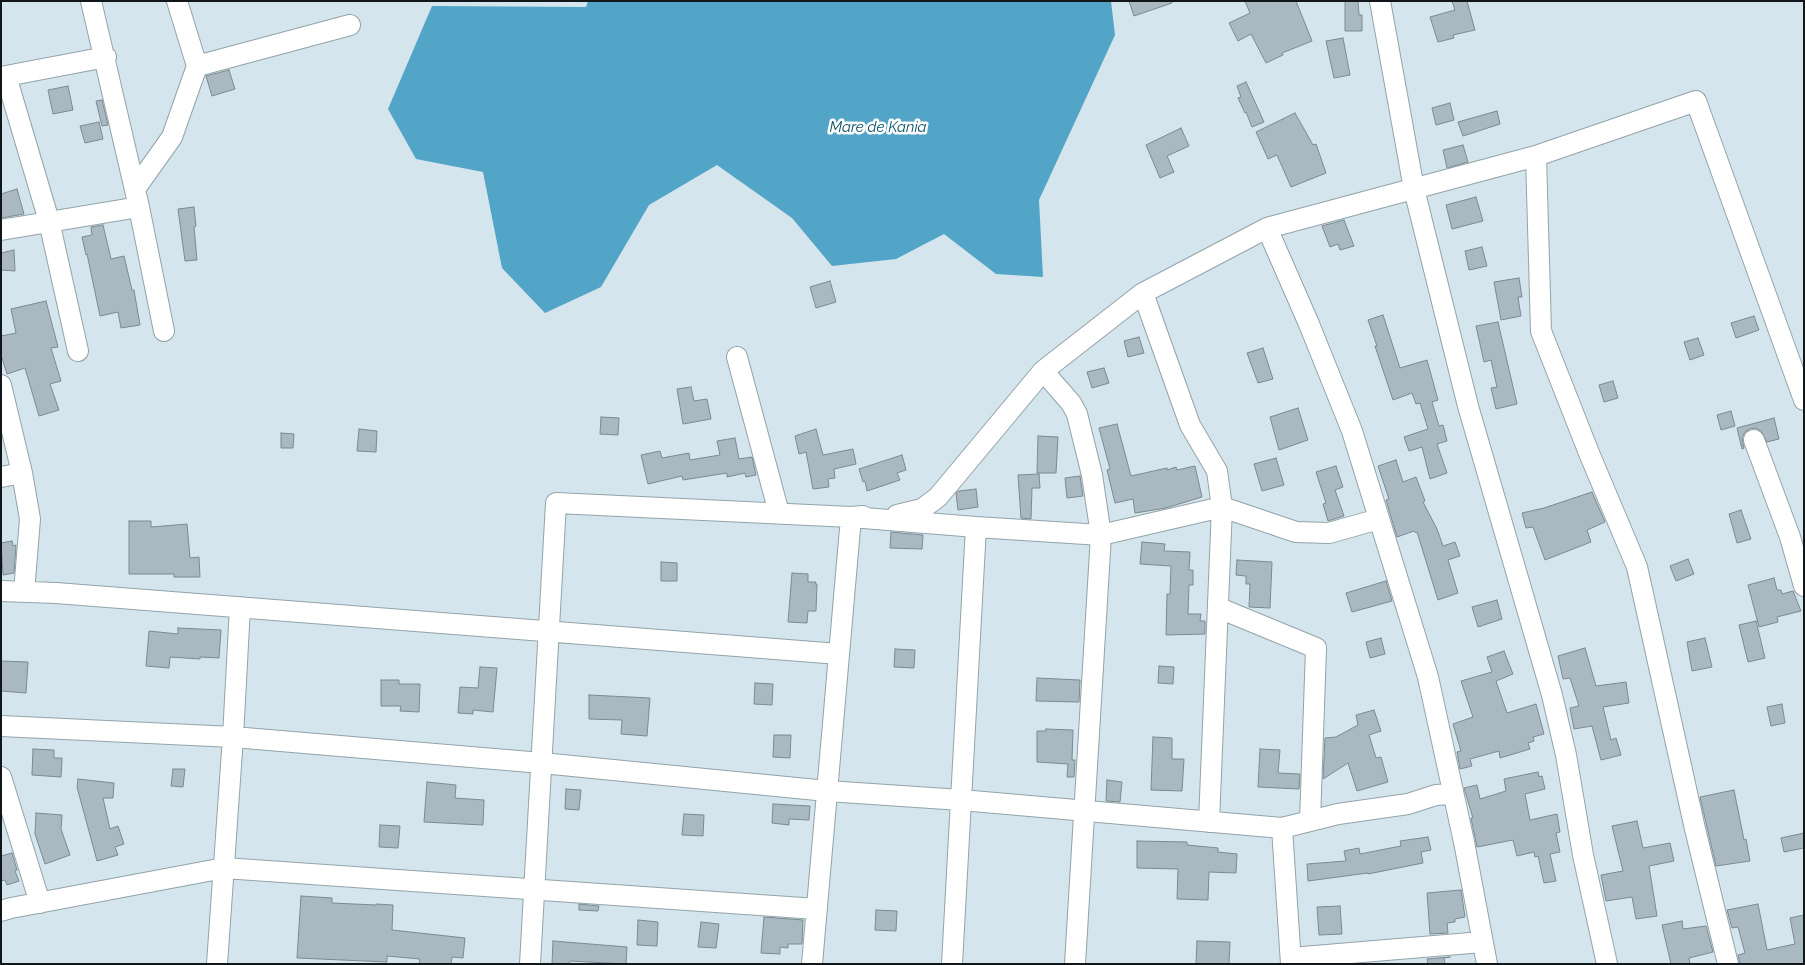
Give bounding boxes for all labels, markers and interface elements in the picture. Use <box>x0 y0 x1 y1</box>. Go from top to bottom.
water label: Mare de Kania <box>829 118 927 136</box>

